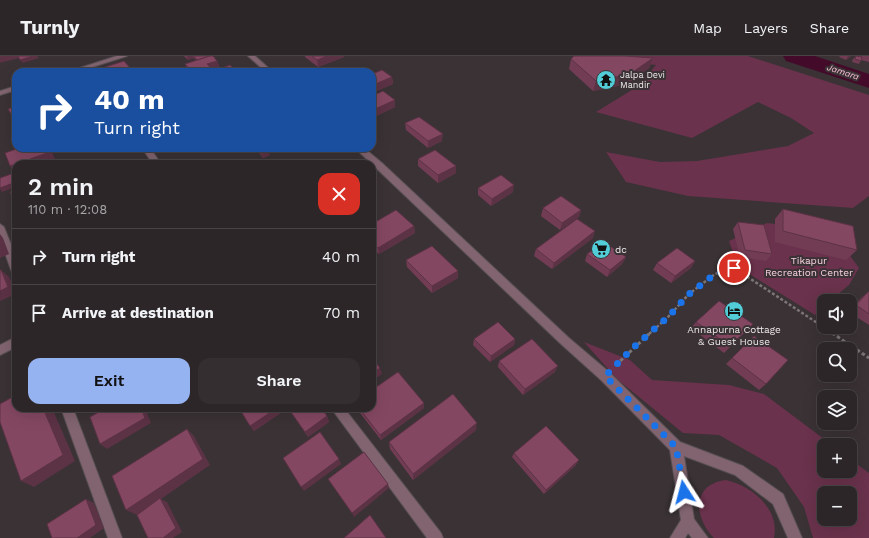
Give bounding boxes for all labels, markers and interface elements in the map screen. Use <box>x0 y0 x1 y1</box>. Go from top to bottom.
text: Turnly <box>20 16 80 39</box>
text: Map <box>693 20 722 36</box>
text: Layers <box>744 20 788 36</box>
text: Share <box>810 20 849 36</box>
water label: Jamara <box>826 62 861 82</box>
temple icon: Jalpa Devi Mandir <box>595 69 617 91</box>
place label: Jalpa Devi Mandir <box>620 70 665 90</box>
text: 40 m <box>94 83 164 116</box>
icon: right <box>28 84 80 136</box>
text: Turn right <box>94 117 180 138</box>
text: 2 min <box>28 173 94 201</box>
button: close <box>318 173 360 215</box>
text: 110 m · 12:08 <box>28 202 107 217</box>
supermarket icon: dc <box>590 238 612 260</box>
place label: dc <box>615 244 627 255</box>
icon: right <box>28 246 50 268</box>
text: Turn right <box>62 248 135 266</box>
text: 40 m <box>322 248 360 266</box>
pin <box>717 251 751 285</box>
park label: Tikapur Recreation Center <box>765 255 853 278</box>
icon: arrive <box>723 257 745 279</box>
map controls <box>817 294 857 526</box>
button: sound <box>817 294 857 334</box>
hotel icon: Annapurna Cottage & Guest House <box>723 300 745 322</box>
icon: arrive <box>28 302 50 324</box>
text: Arrive at destination <box>62 304 214 322</box>
text: 70 m <box>323 304 360 322</box>
place label: Annapurna Cottage & Guest House <box>687 324 781 347</box>
button: search <box>817 342 857 382</box>
button: Exit <box>28 358 190 404</box>
button: Share <box>198 358 360 404</box>
button: layers <box>817 390 857 430</box>
button: + <box>817 438 857 478</box>
position arrow <box>663 471 705 513</box>
button: − <box>817 486 857 526</box>

